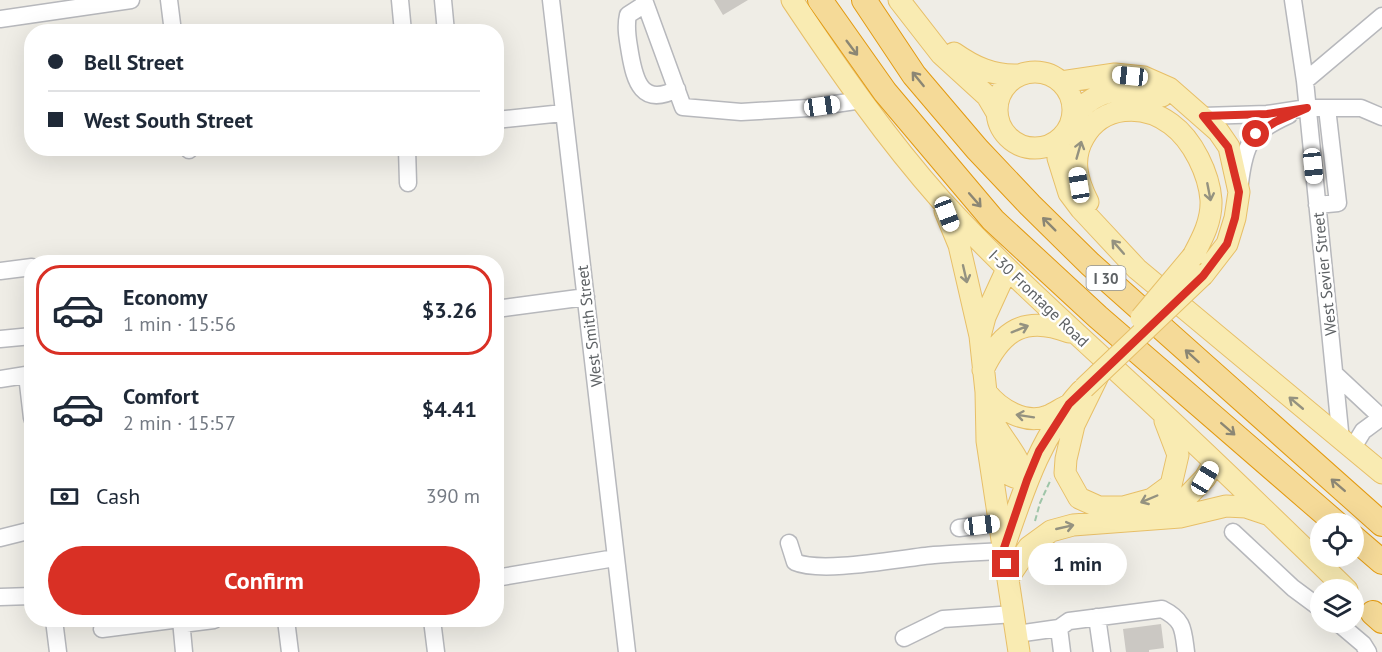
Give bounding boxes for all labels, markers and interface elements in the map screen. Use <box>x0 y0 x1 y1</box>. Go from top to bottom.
one-way arrow <box>846 40 859 56</box>
text: Bell Street <box>84 48 184 76</box>
car <box>1111 65 1149 87</box>
one-way arrow <box>912 71 925 87</box>
car <box>803 95 841 117</box>
text: West South Street <box>84 106 253 134</box>
route start <box>1242 120 1269 147</box>
one-way arrow <box>1074 141 1085 160</box>
car <box>1302 147 1324 185</box>
car <box>1067 166 1091 204</box>
one-way arrow <box>1204 182 1215 201</box>
one-way arrow <box>968 192 982 207</box>
car <box>932 194 962 234</box>
street label: West Sevier Street <box>1308 211 1340 337</box>
one-way arrow <box>1041 216 1056 231</box>
one-way arrow <box>1111 240 1125 255</box>
street label: I-30 Frontage Road <box>985 245 1093 351</box>
street label: West Smith Street <box>572 264 606 388</box>
one-way arrow <box>960 264 972 283</box>
road number: I 30 <box>1086 266 1126 290</box>
icon: car <box>51 283 105 337</box>
text: Economy <box>123 283 207 311</box>
text: $3.26 <box>422 296 477 324</box>
text: 1 min · 15:56 <box>123 311 236 337</box>
one-way arrow <box>1010 323 1029 334</box>
one-way arrow <box>1185 349 1200 363</box>
icon: car <box>51 382 105 436</box>
text: Comfort <box>123 382 199 410</box>
text: $4.41 <box>422 395 477 423</box>
one-way arrow <box>1289 396 1304 410</box>
text: 2 min · 15:57 <box>123 410 236 436</box>
one-way arrow <box>1016 410 1035 421</box>
one-way arrow <box>1220 423 1236 436</box>
car <box>1188 458 1222 498</box>
one-way arrow <box>1331 478 1346 492</box>
icon: cash <box>48 480 81 513</box>
text: Cash <box>96 482 140 510</box>
text: 390 m <box>426 483 480 509</box>
one-way arrow <box>1140 494 1158 505</box>
map controls <box>1310 513 1364 633</box>
button: locate <box>1310 513 1364 567</box>
car <box>963 514 1001 536</box>
one-way arrow <box>1056 521 1075 533</box>
callout: 1 min <box>1027 543 1126 585</box>
button: Confirm <box>48 546 480 615</box>
route end <box>992 550 1019 577</box>
text: 1 min <box>1053 551 1102 577</box>
button: layers <box>1310 579 1364 633</box>

